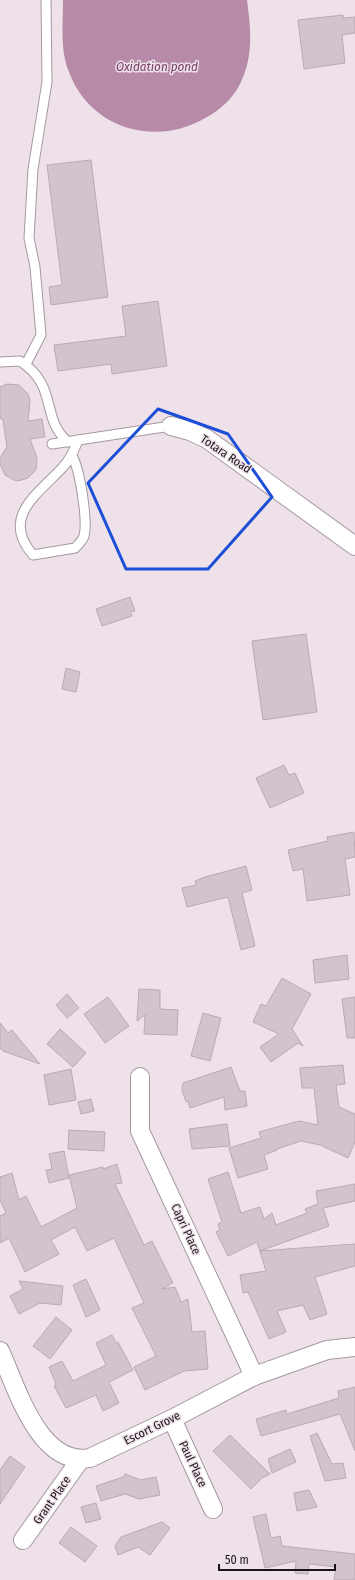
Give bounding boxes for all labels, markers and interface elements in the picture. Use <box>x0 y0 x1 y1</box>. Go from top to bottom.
water label: Oxidation pond <box>116 59 198 74</box>
street label: Totara Road <box>198 432 254 476</box>
street label: Capri Place <box>168 1201 204 1257</box>
street label: Escort Grove <box>121 1408 183 1448</box>
street label: Paul Place <box>176 1438 210 1490</box>
street label: Grant Place <box>30 1473 74 1527</box>
scale bar <box>219 1546 335 1572</box>
text: 50 m <box>225 1553 249 1567</box>

